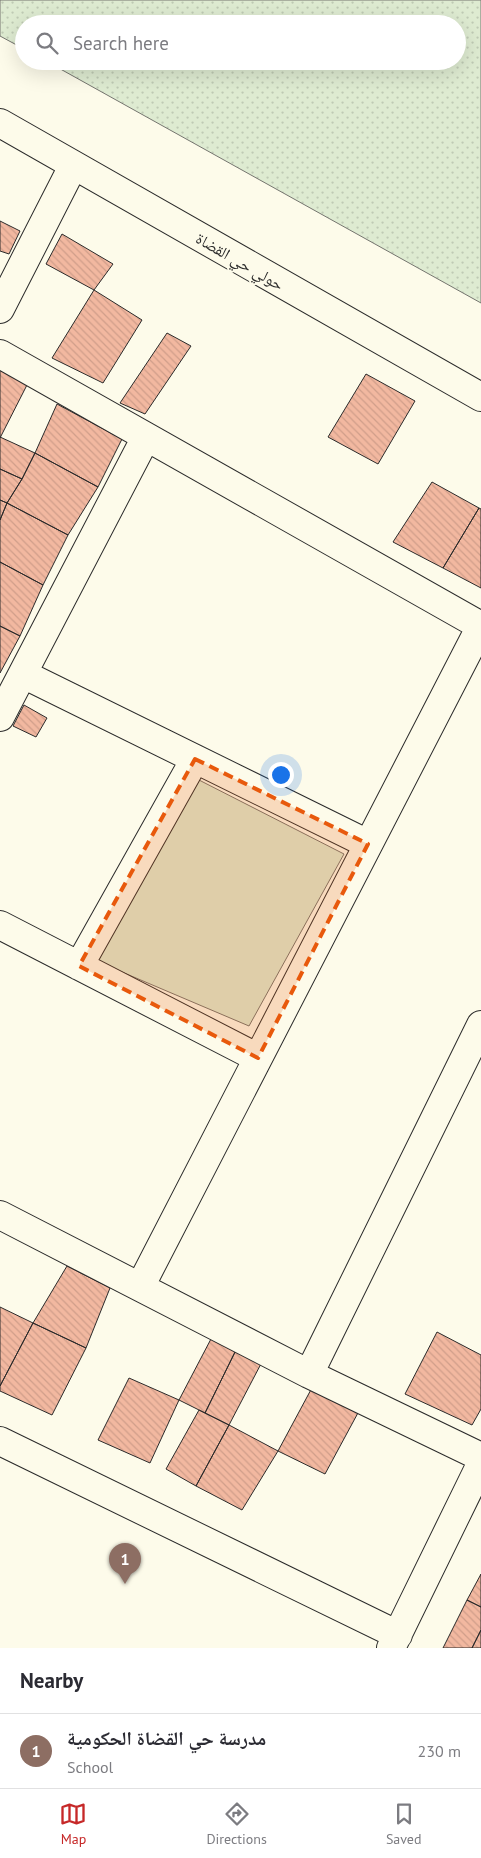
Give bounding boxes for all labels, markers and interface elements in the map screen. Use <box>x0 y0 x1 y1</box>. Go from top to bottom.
search box <box>15 15 466 70</box>
icon: search <box>33 29 61 57</box>
text: Search here <box>73 31 169 55</box>
street label: حولي حي القضاة <box>191 228 288 297</box>
your location <box>268 762 294 788</box>
pin: 1 <box>109 1543 141 1584</box>
text: Nearby <box>20 1667 83 1694</box>
text: مدرسة حي القضاة الحكومية <box>67 1726 266 1750</box>
text: 1 <box>31 1741 41 1761</box>
text: 230 m <box>418 1741 461 1761</box>
text: School <box>67 1757 113 1777</box>
tab: Map <box>59 1800 87 1848</box>
tab: Directions <box>206 1800 267 1848</box>
tab: Saved <box>386 1800 422 1848</box>

